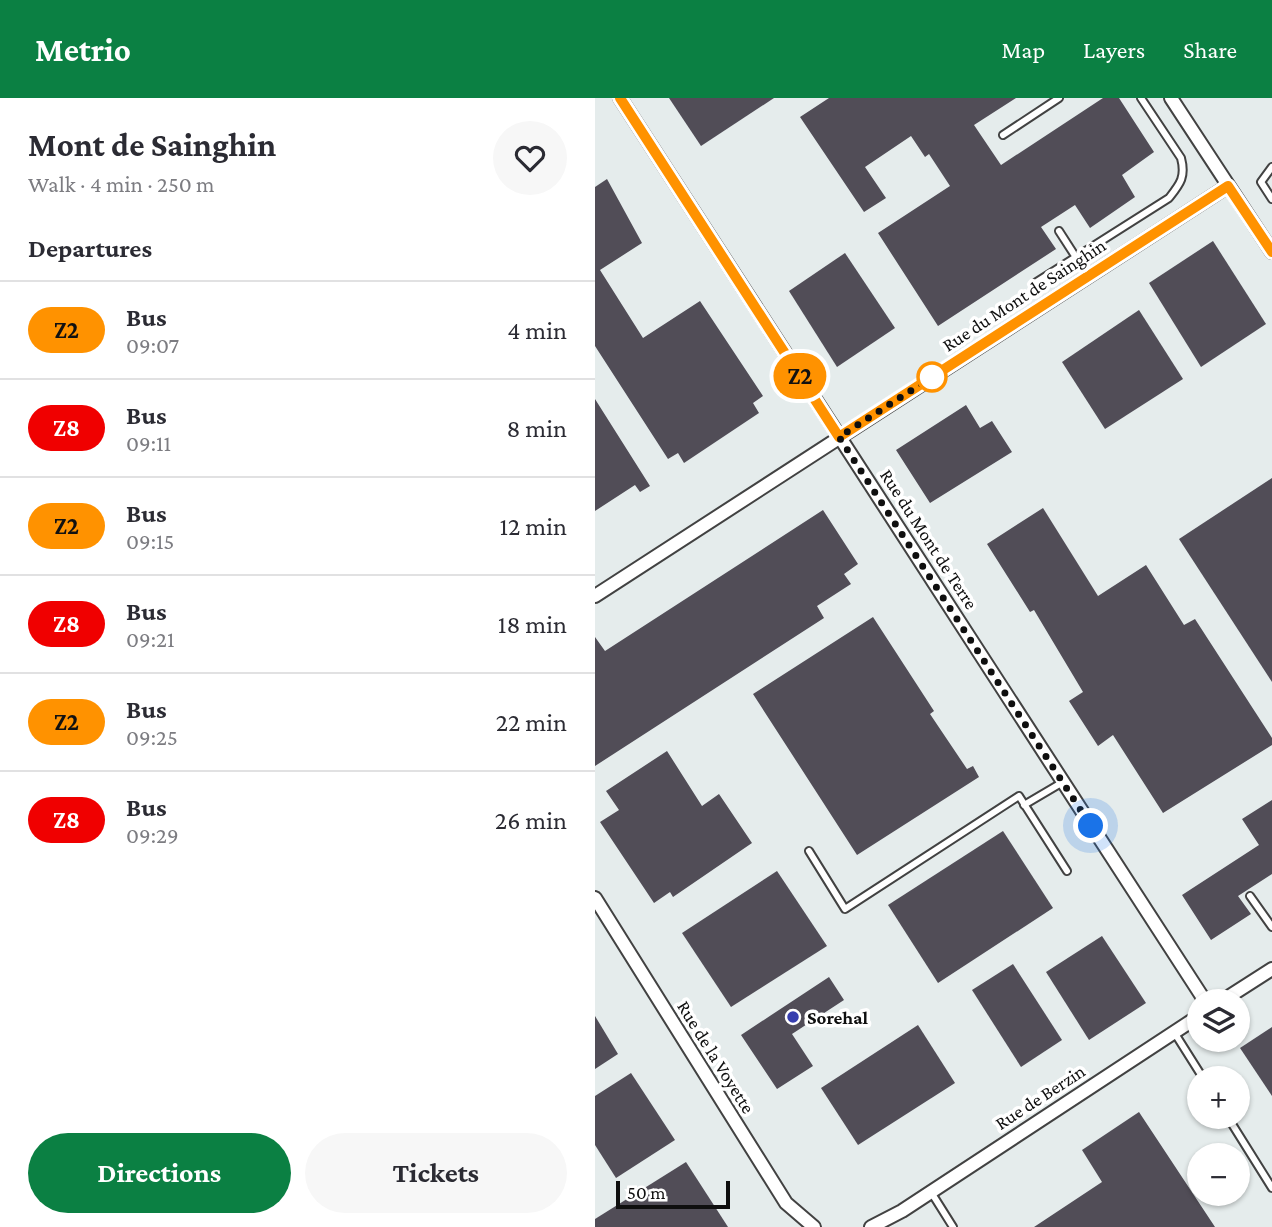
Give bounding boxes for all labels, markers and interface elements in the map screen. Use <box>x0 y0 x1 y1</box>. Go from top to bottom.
text: Metrio <box>35 31 131 68</box>
text: Map <box>1001 36 1045 63</box>
text: Layers <box>1083 36 1145 63</box>
text: Share <box>1183 36 1237 63</box>
button: heart <box>493 121 567 195</box>
text: Mont de Sainghin <box>28 126 276 163</box>
text: Walk · 4 min · 250 m <box>28 171 215 197</box>
text: Departures <box>28 234 152 263</box>
street label: Rue du Mont de Sainghin <box>938 234 1110 356</box>
text: Bus <box>126 303 167 332</box>
text: Z2 <box>54 316 79 343</box>
text: 4 min <box>507 316 567 345</box>
text: 09:07 <box>126 332 179 358</box>
line badge: Z2 <box>769 353 831 399</box>
text: Z2 <box>787 362 813 389</box>
unlabelled marker <box>917 362 947 392</box>
text: Bus <box>126 401 167 430</box>
text: Z8 <box>53 414 80 441</box>
text: 8 min <box>506 414 567 443</box>
text: 09:11 <box>126 430 171 456</box>
street label: Rue du Mont de Terre <box>876 465 982 613</box>
text: Bus <box>126 499 167 528</box>
text: Z2 <box>54 512 79 539</box>
text: 12 min <box>499 512 567 541</box>
text: 09:15 <box>126 528 174 554</box>
text: Bus <box>126 597 167 626</box>
text: Z8 <box>53 610 80 637</box>
text: 18 min <box>498 610 567 639</box>
text: 09:21 <box>126 626 175 652</box>
text: Bus <box>126 695 167 724</box>
text: Z2 <box>54 708 79 735</box>
text: 22 min <box>496 708 567 737</box>
text: 09:25 <box>126 724 178 750</box>
text: Bus <box>126 793 167 822</box>
text: Z8 <box>53 806 80 833</box>
text: 26 min <box>495 806 567 835</box>
your location <box>1073 808 1108 843</box>
text: 09:29 <box>126 822 179 848</box>
map controls <box>1187 989 1250 1206</box>
button: layers <box>1187 989 1250 1052</box>
street label: Rue de la Voyette <box>673 997 759 1117</box>
place label: Sorehal <box>807 1007 869 1028</box>
marker: Sorehal <box>785 1009 801 1025</box>
street label: Rue de Berzin <box>991 1060 1089 1134</box>
button: + <box>1187 1066 1250 1129</box>
button: Directions <box>28 1133 291 1213</box>
button: Tickets <box>305 1133 567 1213</box>
button: − <box>1187 1143 1250 1206</box>
scale bar <box>616 1178 730 1210</box>
text: 50 m <box>627 1182 666 1203</box>

